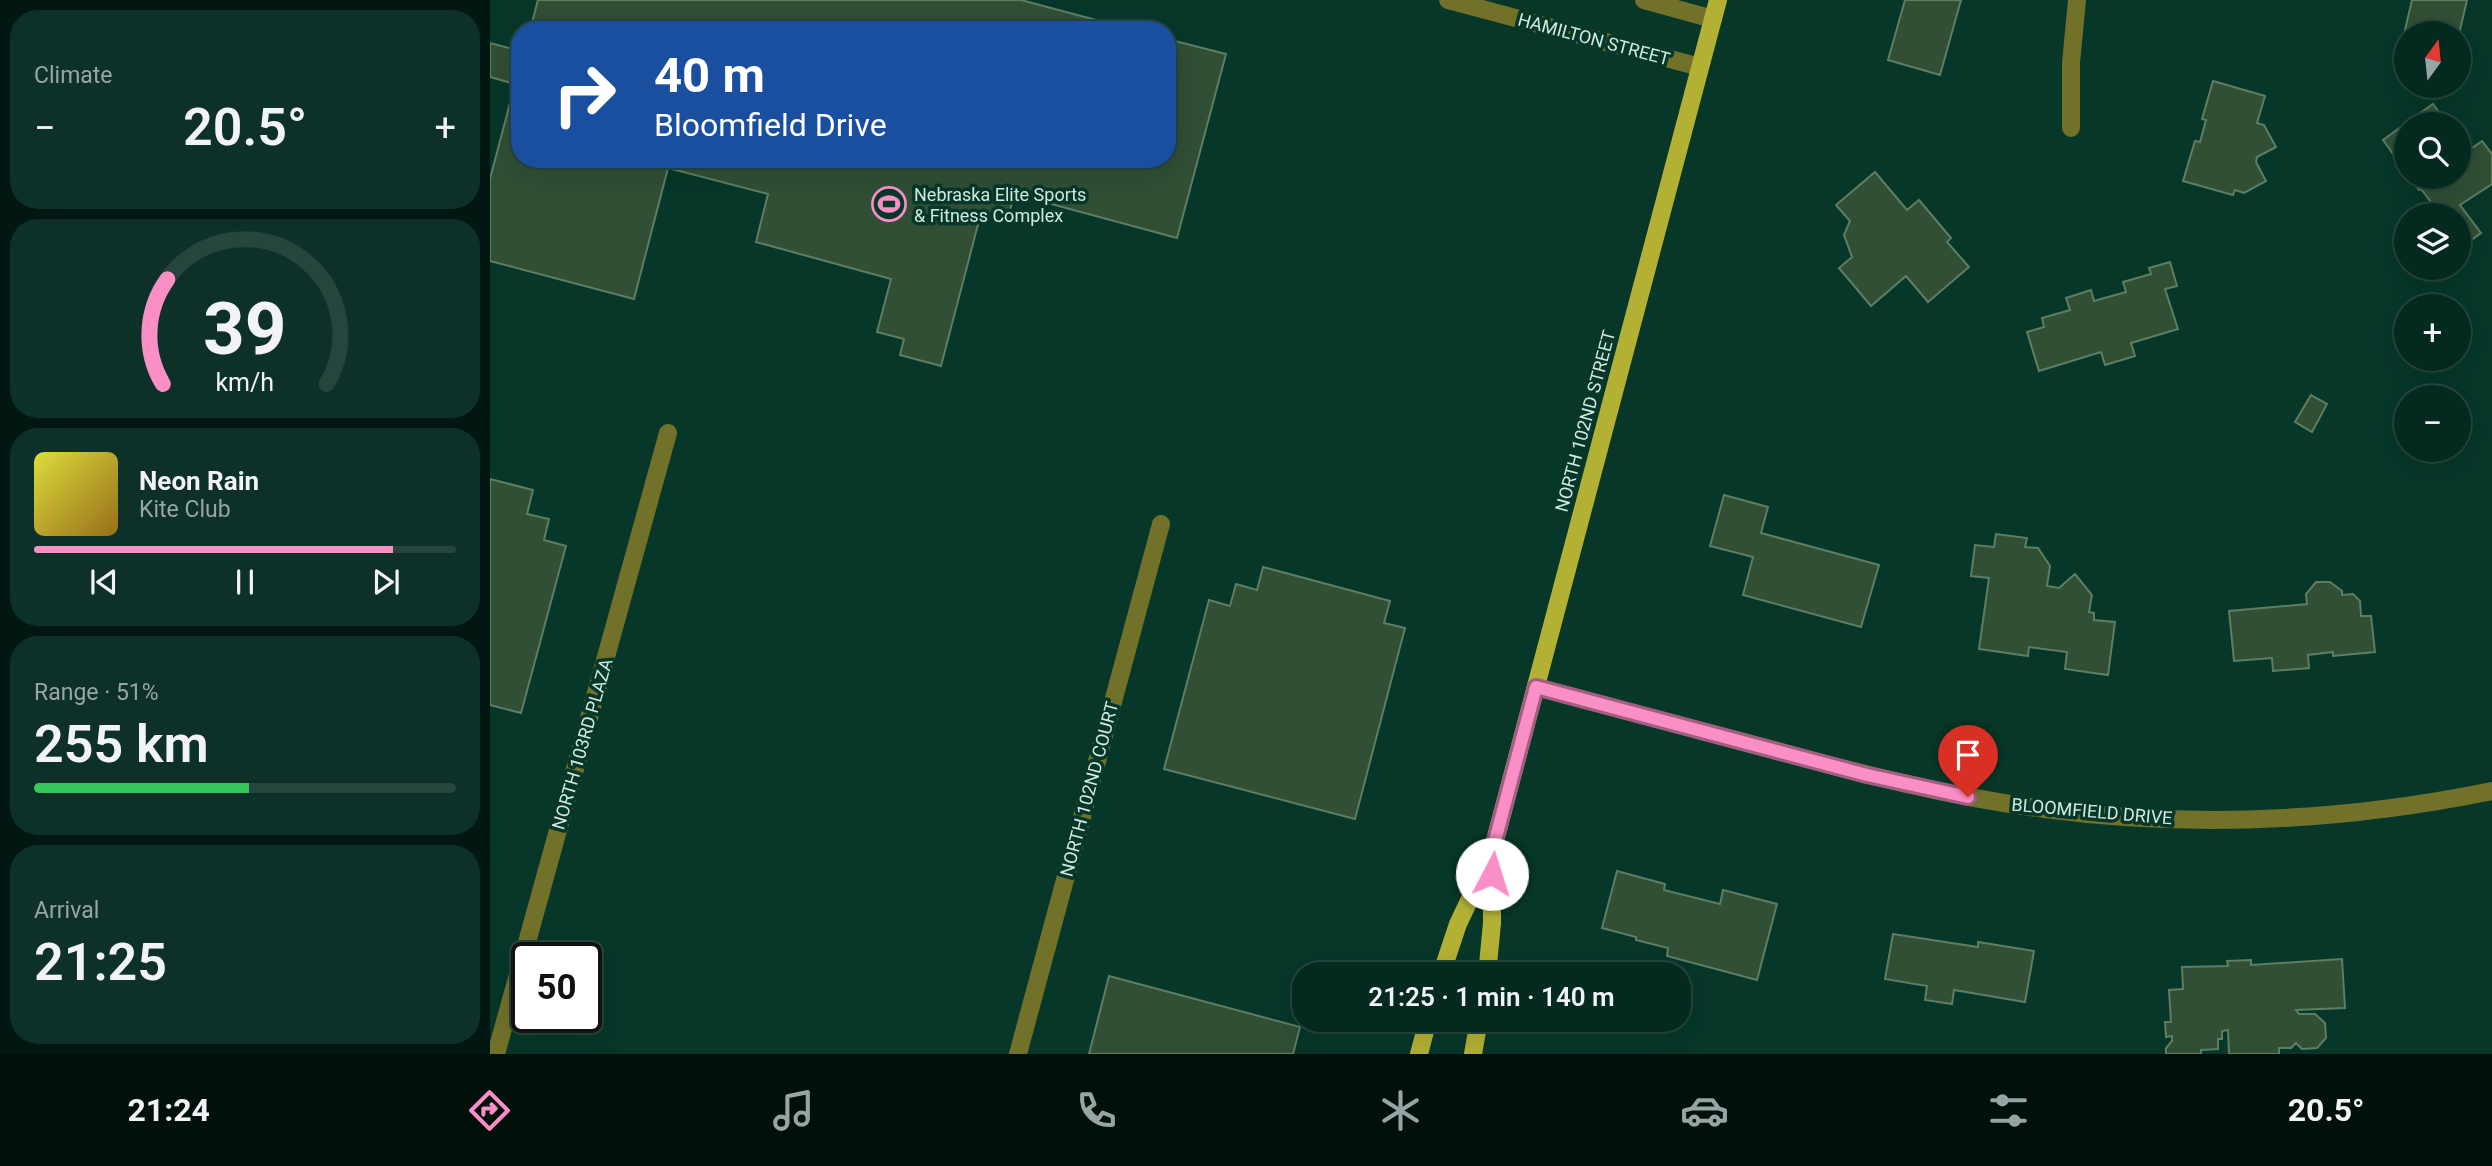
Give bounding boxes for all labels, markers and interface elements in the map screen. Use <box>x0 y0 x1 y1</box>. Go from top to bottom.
street label: HAMILTON STREET <box>1516 9 1673 69</box>
north arrow <box>2394 21 2471 98</box>
map controls <box>2394 21 2471 462</box>
text: 40 m <box>654 47 765 104</box>
icon: right <box>539 49 630 140</box>
text: Climate <box>34 62 113 89</box>
text: 20.5° <box>183 97 307 158</box>
text: − <box>34 106 56 150</box>
text: + <box>434 106 456 150</box>
text: Bloomfield Drive <box>654 106 887 144</box>
button: search <box>2394 112 2471 189</box>
place label: Nebraska Elite Sports & Fitness Complex <box>914 184 1086 226</box>
sports icon: Nebraska Elite Sports & Fitness Complex <box>870 185 908 223</box>
button: layers <box>2394 203 2471 280</box>
text: 39 <box>203 287 287 373</box>
button: + <box>2394 294 2471 371</box>
street label: NORTH 102ND STREET <box>1551 328 1619 514</box>
text: km/h <box>216 368 274 397</box>
button: − <box>2394 385 2471 462</box>
text: Neon Rain <box>139 466 259 496</box>
text: Kite Club <box>139 496 231 523</box>
icon: previous <box>85 563 123 601</box>
icon: pause <box>226 563 264 601</box>
icon: next <box>367 563 405 601</box>
street label: NORTH 103RD PLAZA <box>548 656 617 832</box>
text: Range · 51% <box>34 679 159 706</box>
street label: NORTH 102ND COURT <box>1056 699 1123 879</box>
text: 255 km <box>34 714 209 775</box>
pin <box>1938 725 1998 797</box>
icon: arrive <box>1949 736 1987 774</box>
street label: BLOOMFIELD DRIVE <box>2011 794 2173 828</box>
position arrow <box>1455 837 1529 911</box>
text: Arrival <box>34 897 99 924</box>
text: 21:25 <box>34 932 167 993</box>
speed limit sign: 50 <box>511 942 602 1033</box>
text: 21:25 · 1 min · 140 m <box>1368 982 1615 1012</box>
icon: directions <box>465 1086 514 1135</box>
icon: music <box>769 1086 818 1135</box>
icon: phone <box>1072 1086 1121 1135</box>
icon: climate <box>1376 1086 1425 1135</box>
icon: car <box>1680 1086 1729 1135</box>
icon: filters <box>1984 1086 2033 1135</box>
text: 21:24 <box>127 1091 210 1129</box>
text: 20.5° <box>2288 1091 2364 1129</box>

